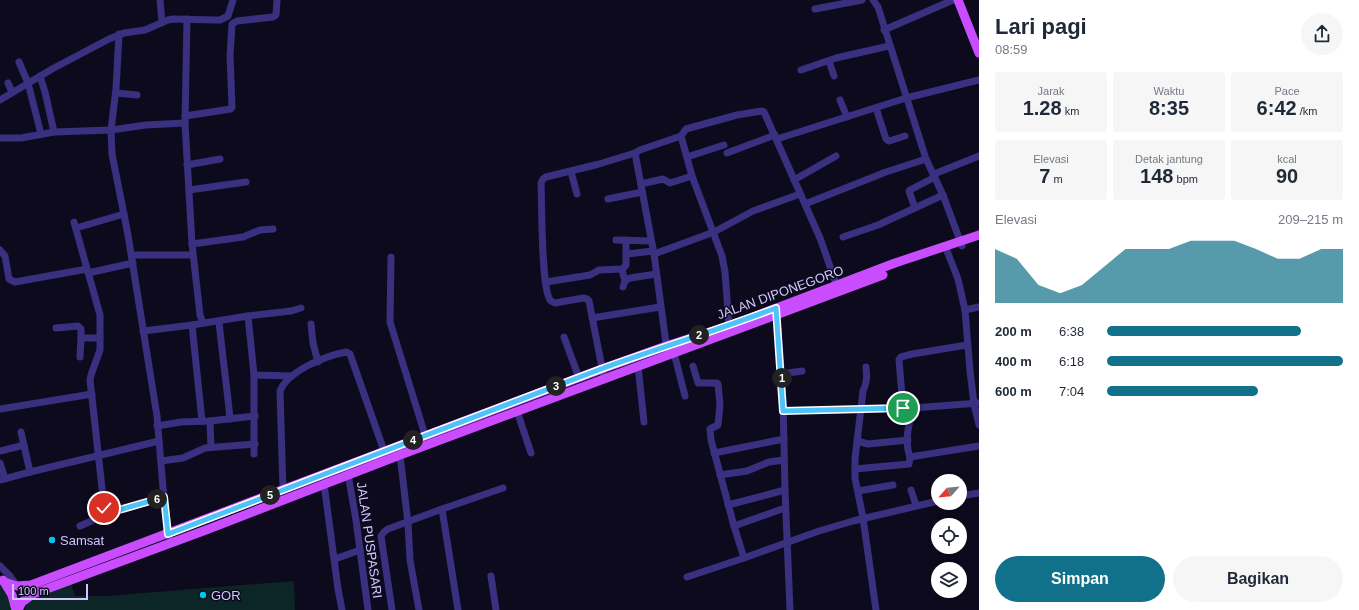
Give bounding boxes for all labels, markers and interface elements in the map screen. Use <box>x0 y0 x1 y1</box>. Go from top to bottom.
button: share <box>1301 13 1343 55</box>
text: Lari pagi <box>995 14 1087 39</box>
text: 08:59 <box>995 42 1028 57</box>
text: Jarak <box>1038 85 1064 97</box>
text: Waktu <box>1154 85 1184 97</box>
text: Pace <box>1274 85 1300 97</box>
text: 1.28 <box>1023 97 1062 119</box>
text: 8:35 <box>1149 97 1189 119</box>
text: 6:42 <box>1257 97 1297 119</box>
text: km <box>1062 105 1079 117</box>
text: /km <box>1297 105 1317 117</box>
text: Elevasi <box>1033 153 1069 165</box>
text: Detak jantung <box>1135 153 1203 165</box>
text: kcal <box>1277 153 1297 165</box>
text: 7 <box>1039 165 1050 187</box>
text: 148 <box>1140 165 1173 187</box>
text: 90 <box>1276 165 1298 187</box>
text: m <box>1050 173 1063 185</box>
text: bpm <box>1173 173 1198 185</box>
text: Elevasi <box>995 212 1037 227</box>
text: 209–215 m <box>1278 212 1343 227</box>
street label: JALAN DIPONEGORO <box>715 263 846 322</box>
text: 200 m <box>995 324 1032 339</box>
text: 6:38 <box>1059 324 1084 339</box>
pin: 2 <box>689 325 709 345</box>
text: 2 <box>696 329 702 341</box>
text: 400 m <box>995 354 1032 369</box>
text: 6:18 <box>1059 354 1084 369</box>
pin: 1 <box>772 368 792 388</box>
text: 1 <box>779 372 785 384</box>
pin: 3 <box>546 376 566 396</box>
text: 3 <box>553 380 559 392</box>
text: 600 m <box>995 384 1032 399</box>
text: 7:04 <box>1059 384 1084 399</box>
pin <box>886 391 920 425</box>
icon: arrive <box>892 397 914 419</box>
pin: 4 <box>403 430 423 450</box>
text: 4 <box>410 434 416 446</box>
north arrow <box>931 474 967 510</box>
map controls <box>931 474 967 598</box>
street label: JALAN PUSPASARI <box>354 481 385 599</box>
pin: 5 <box>260 485 280 505</box>
pin: 6 <box>147 489 167 509</box>
text: 5 <box>267 489 273 501</box>
pin <box>87 491 121 525</box>
text: 6 <box>154 493 160 505</box>
icon: check <box>93 497 115 519</box>
button: locate <box>931 518 967 554</box>
place label: Samsat <box>60 533 104 548</box>
marker: Samsat <box>47 535 57 545</box>
button: Simpan <box>995 556 1165 602</box>
button: Bagikan <box>1173 556 1343 602</box>
button: layers <box>931 562 967 598</box>
scale bar <box>12 582 88 601</box>
text: 100 m <box>18 585 49 597</box>
place label: GOR <box>211 588 241 603</box>
marker: GOR <box>198 590 208 600</box>

